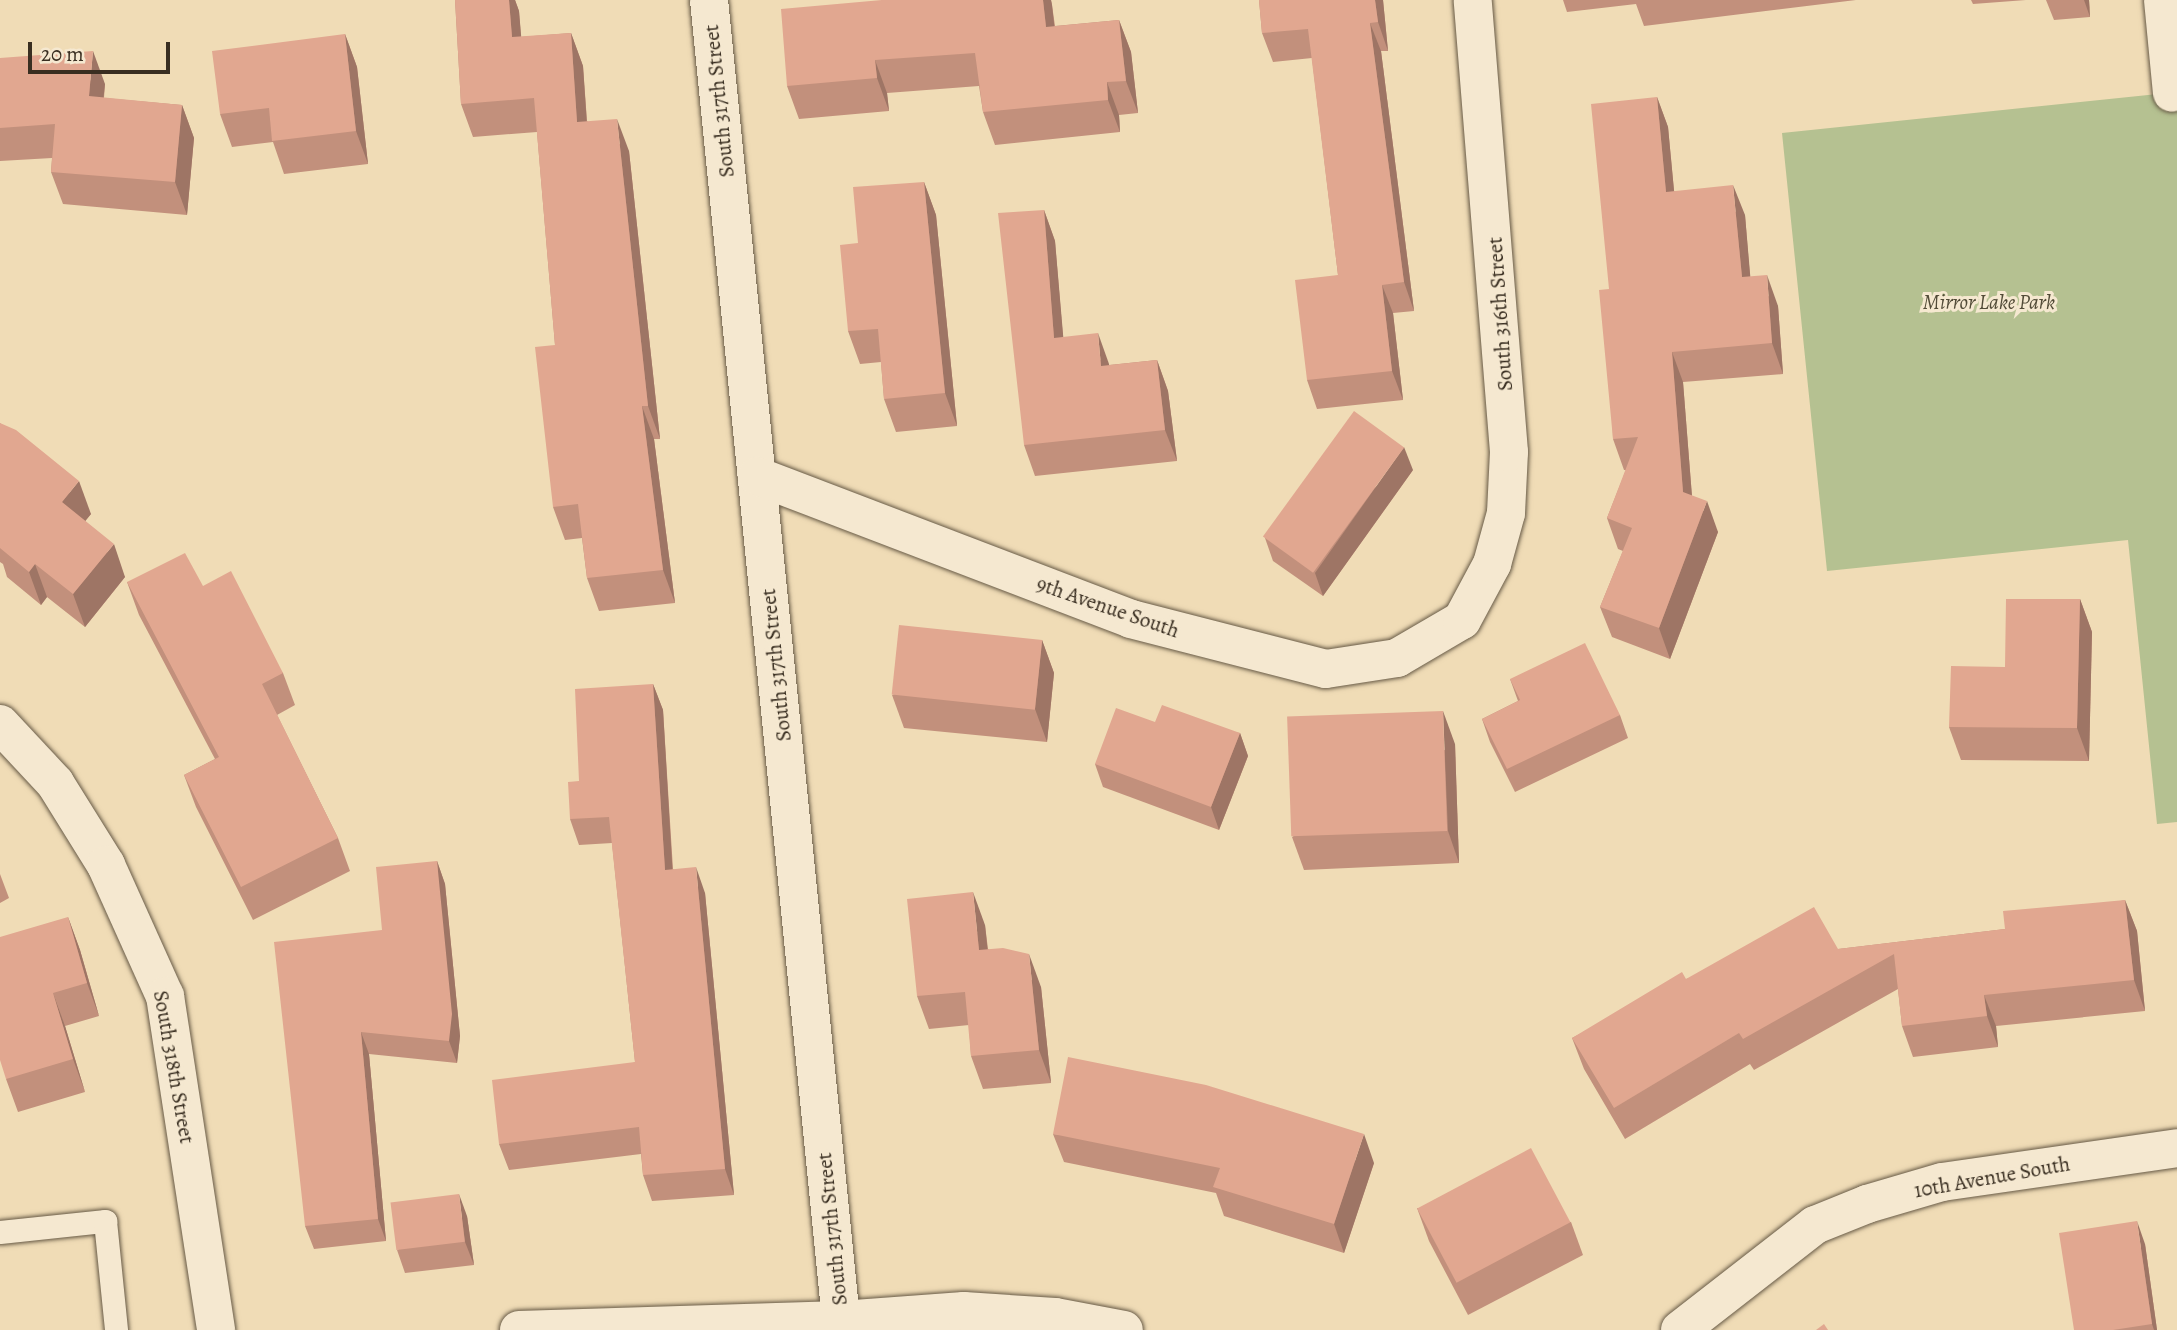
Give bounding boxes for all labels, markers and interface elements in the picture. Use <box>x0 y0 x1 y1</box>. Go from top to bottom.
street label: South 317th Street <box>698 23 740 179</box>
scale bar <box>32 28 173 72</box>
text: 20 m <box>41 40 84 68</box>
street label: South 316th Street <box>1482 236 1518 392</box>
park label: Mirror Lake Park <box>1923 289 2055 315</box>
street label: 9th Avenue South <box>1033 571 1183 643</box>
street label: South 317th Street <box>755 587 797 743</box>
street label: South 318th Street <box>148 989 200 1145</box>
street label: South 317th Street <box>811 1151 853 1307</box>
street label: 10th Avenue South <box>1912 1151 2072 1203</box>

